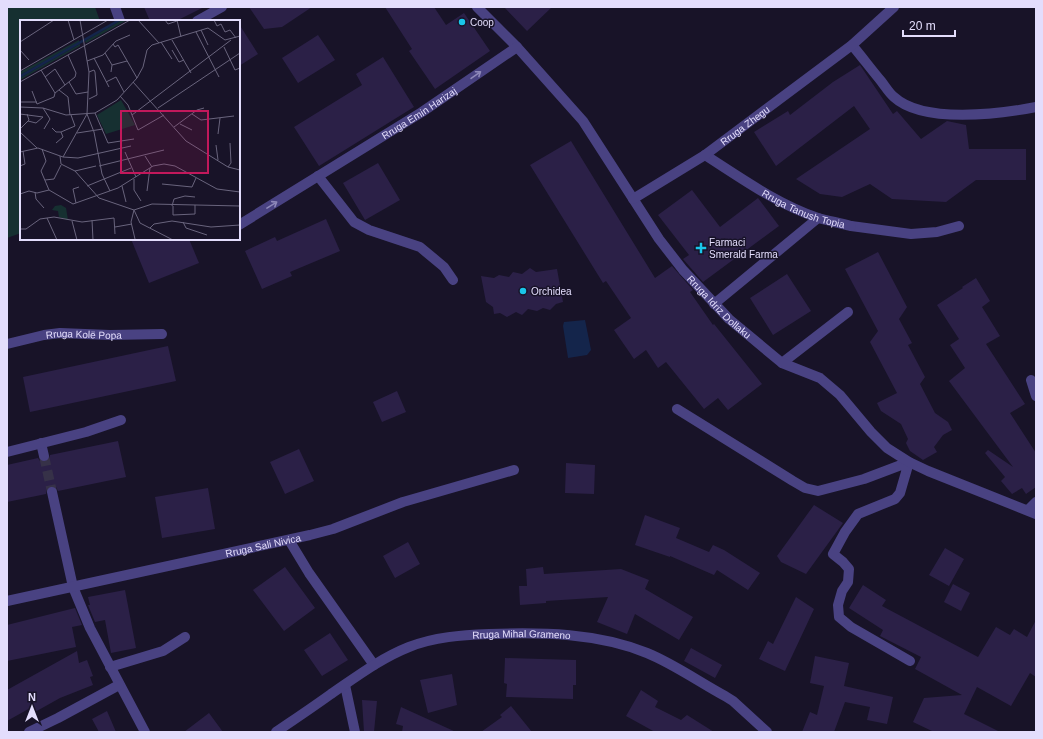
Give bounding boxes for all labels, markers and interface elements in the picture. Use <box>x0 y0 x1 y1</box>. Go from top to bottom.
scale bar <box>903 12 955 38</box>
marker: Coop <box>457 17 467 27</box>
place label: Coop <box>470 17 494 28</box>
text: 20 m <box>909 19 936 33</box>
inset map <box>20 20 240 240</box>
one-way arrow <box>471 71 482 79</box>
street label: Rruga Emin Harizaj <box>380 85 458 141</box>
street label: Rruga Zhegu <box>718 103 771 147</box>
street label: Rruga Tanush Topia <box>760 187 847 230</box>
one-way arrow <box>266 200 278 208</box>
place label: Farmaci Smerald Farma <box>709 237 778 260</box>
marker: Farmaci Smerald Farma <box>696 243 706 253</box>
street label: Rruga Idriz Dollaku <box>685 273 753 341</box>
marker: Orchidea <box>518 286 528 296</box>
place label: Orchidea <box>531 286 572 297</box>
street label: Rruga Kolë Popa <box>45 327 122 341</box>
street label: Rruga Sali Nivica <box>224 532 302 559</box>
street label: Rruga Mihal Grameno <box>472 628 572 641</box>
north arrow <box>12 687 52 727</box>
text: N <box>28 691 36 703</box>

